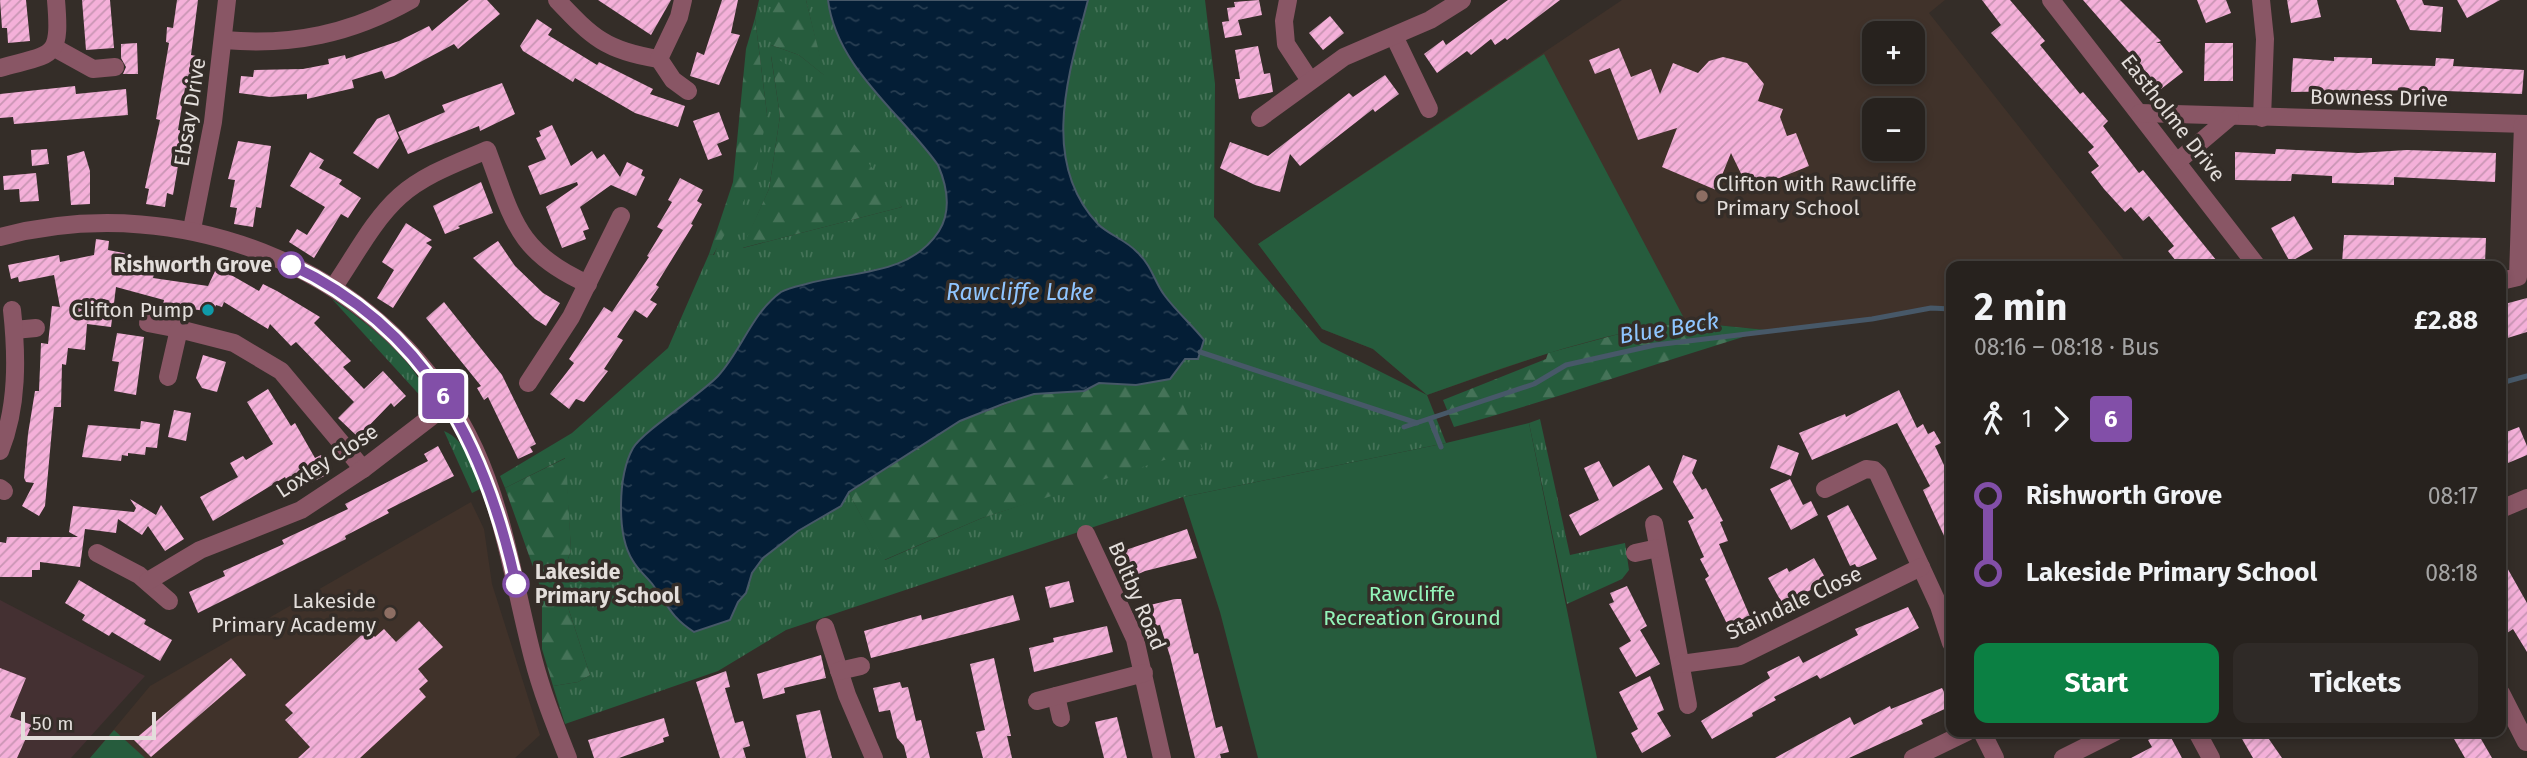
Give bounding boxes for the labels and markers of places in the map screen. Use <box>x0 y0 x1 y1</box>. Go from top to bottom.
place label: Clifton with Rawcliffe Primary School <box>1716 171 1917 221</box>
marker: Clifton with Rawcliffe Primary School <box>1694 188 1710 204</box>
place label: Rishworth Grove <box>114 252 272 278</box>
marker: Rishworth Grove <box>278 252 304 278</box>
place label: Clifton Pump <box>72 297 194 323</box>
marker: Clifton Pump <box>200 302 216 318</box>
place label: Lakeside Primary School <box>535 559 681 609</box>
marker: Lakeside Primary School <box>503 571 529 597</box>
place label: Lakeside Primary Academy <box>211 588 377 638</box>
marker: Lakeside Primary Academy <box>382 605 398 621</box>

